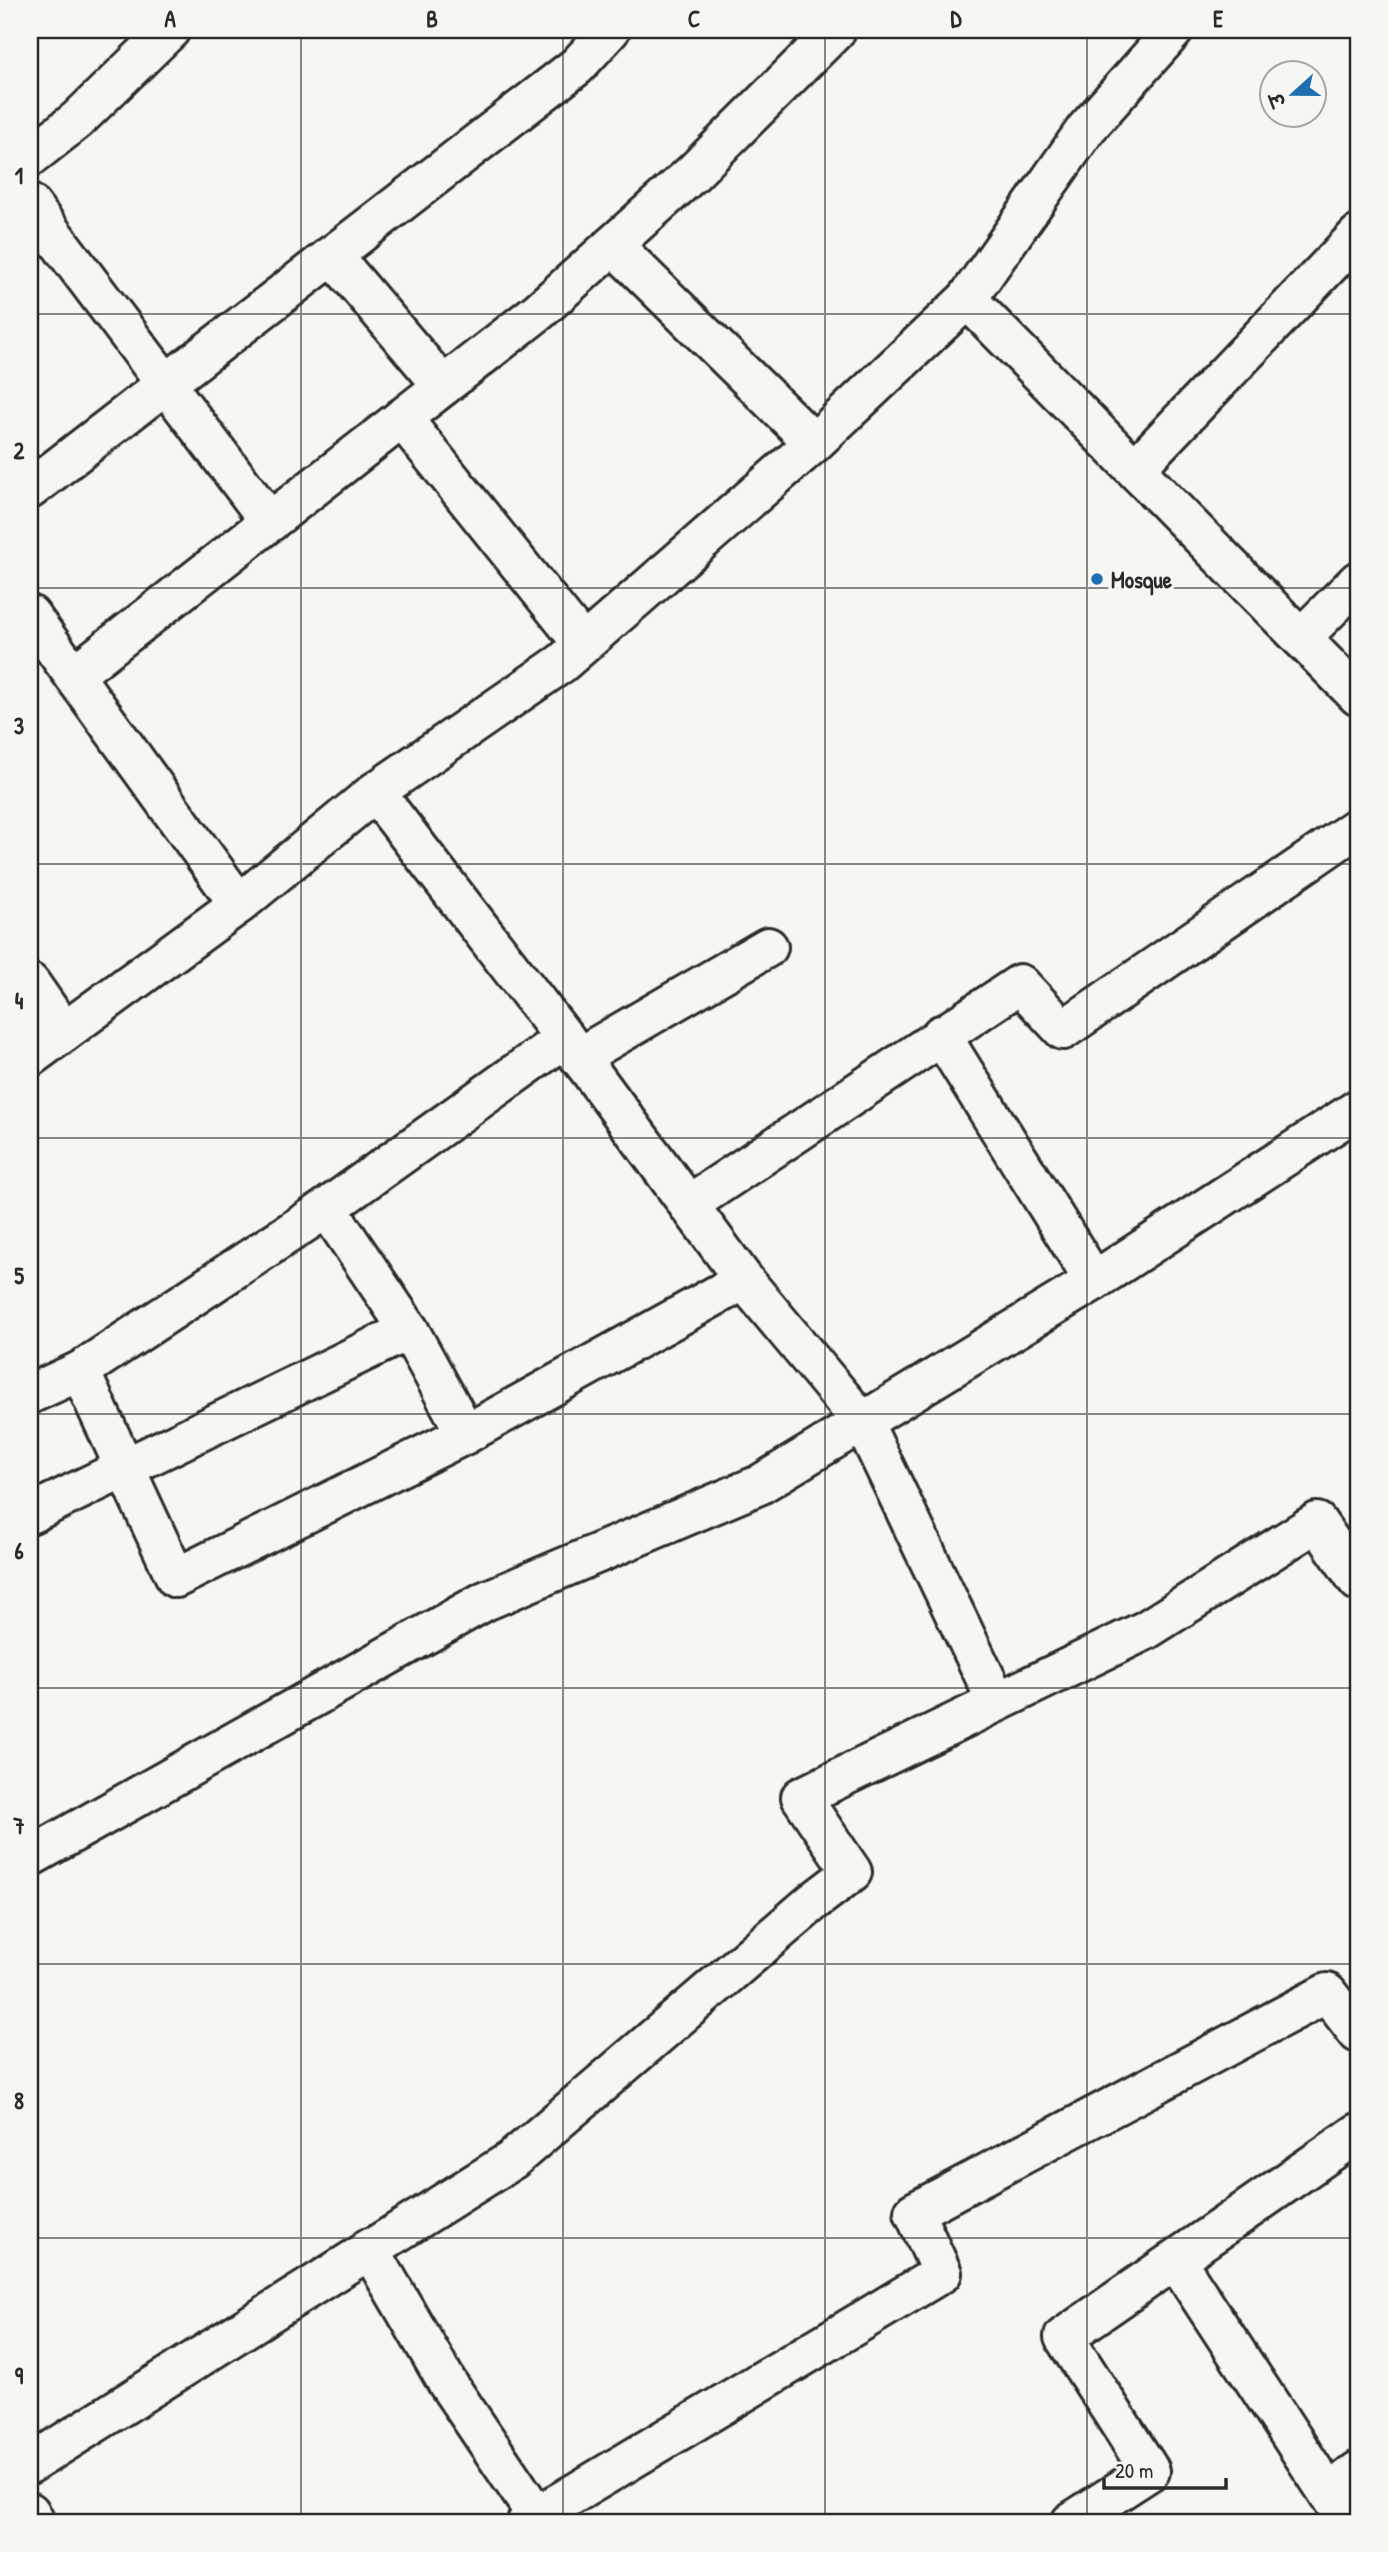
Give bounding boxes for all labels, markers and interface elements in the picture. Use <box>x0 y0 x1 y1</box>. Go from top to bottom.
text: A <box>164 3 176 34</box>
text: B <box>426 3 438 34</box>
text: C <box>688 3 700 34</box>
text: D <box>951 3 963 34</box>
text: E <box>1213 3 1224 34</box>
north arrow <box>1258 60 1328 130</box>
text: उ <box>1262 87 1292 113</box>
text: 1 <box>15 160 23 191</box>
text: 2 <box>14 435 25 466</box>
place label: Mosque <box>1111 564 1173 596</box>
marker: Mosque <box>1089 571 1105 587</box>
text: 3 <box>14 710 24 741</box>
text: 4 <box>15 985 24 1016</box>
text: 5 <box>14 1260 24 1291</box>
text: 6 <box>14 1535 24 1566</box>
text: 7 <box>12 1810 25 1841</box>
text: 8 <box>14 2085 24 2116</box>
text: 9 <box>15 2360 24 2391</box>
scale bar <box>1104 2447 1227 2491</box>
text: 20 m <box>1115 2456 1153 2485</box>

